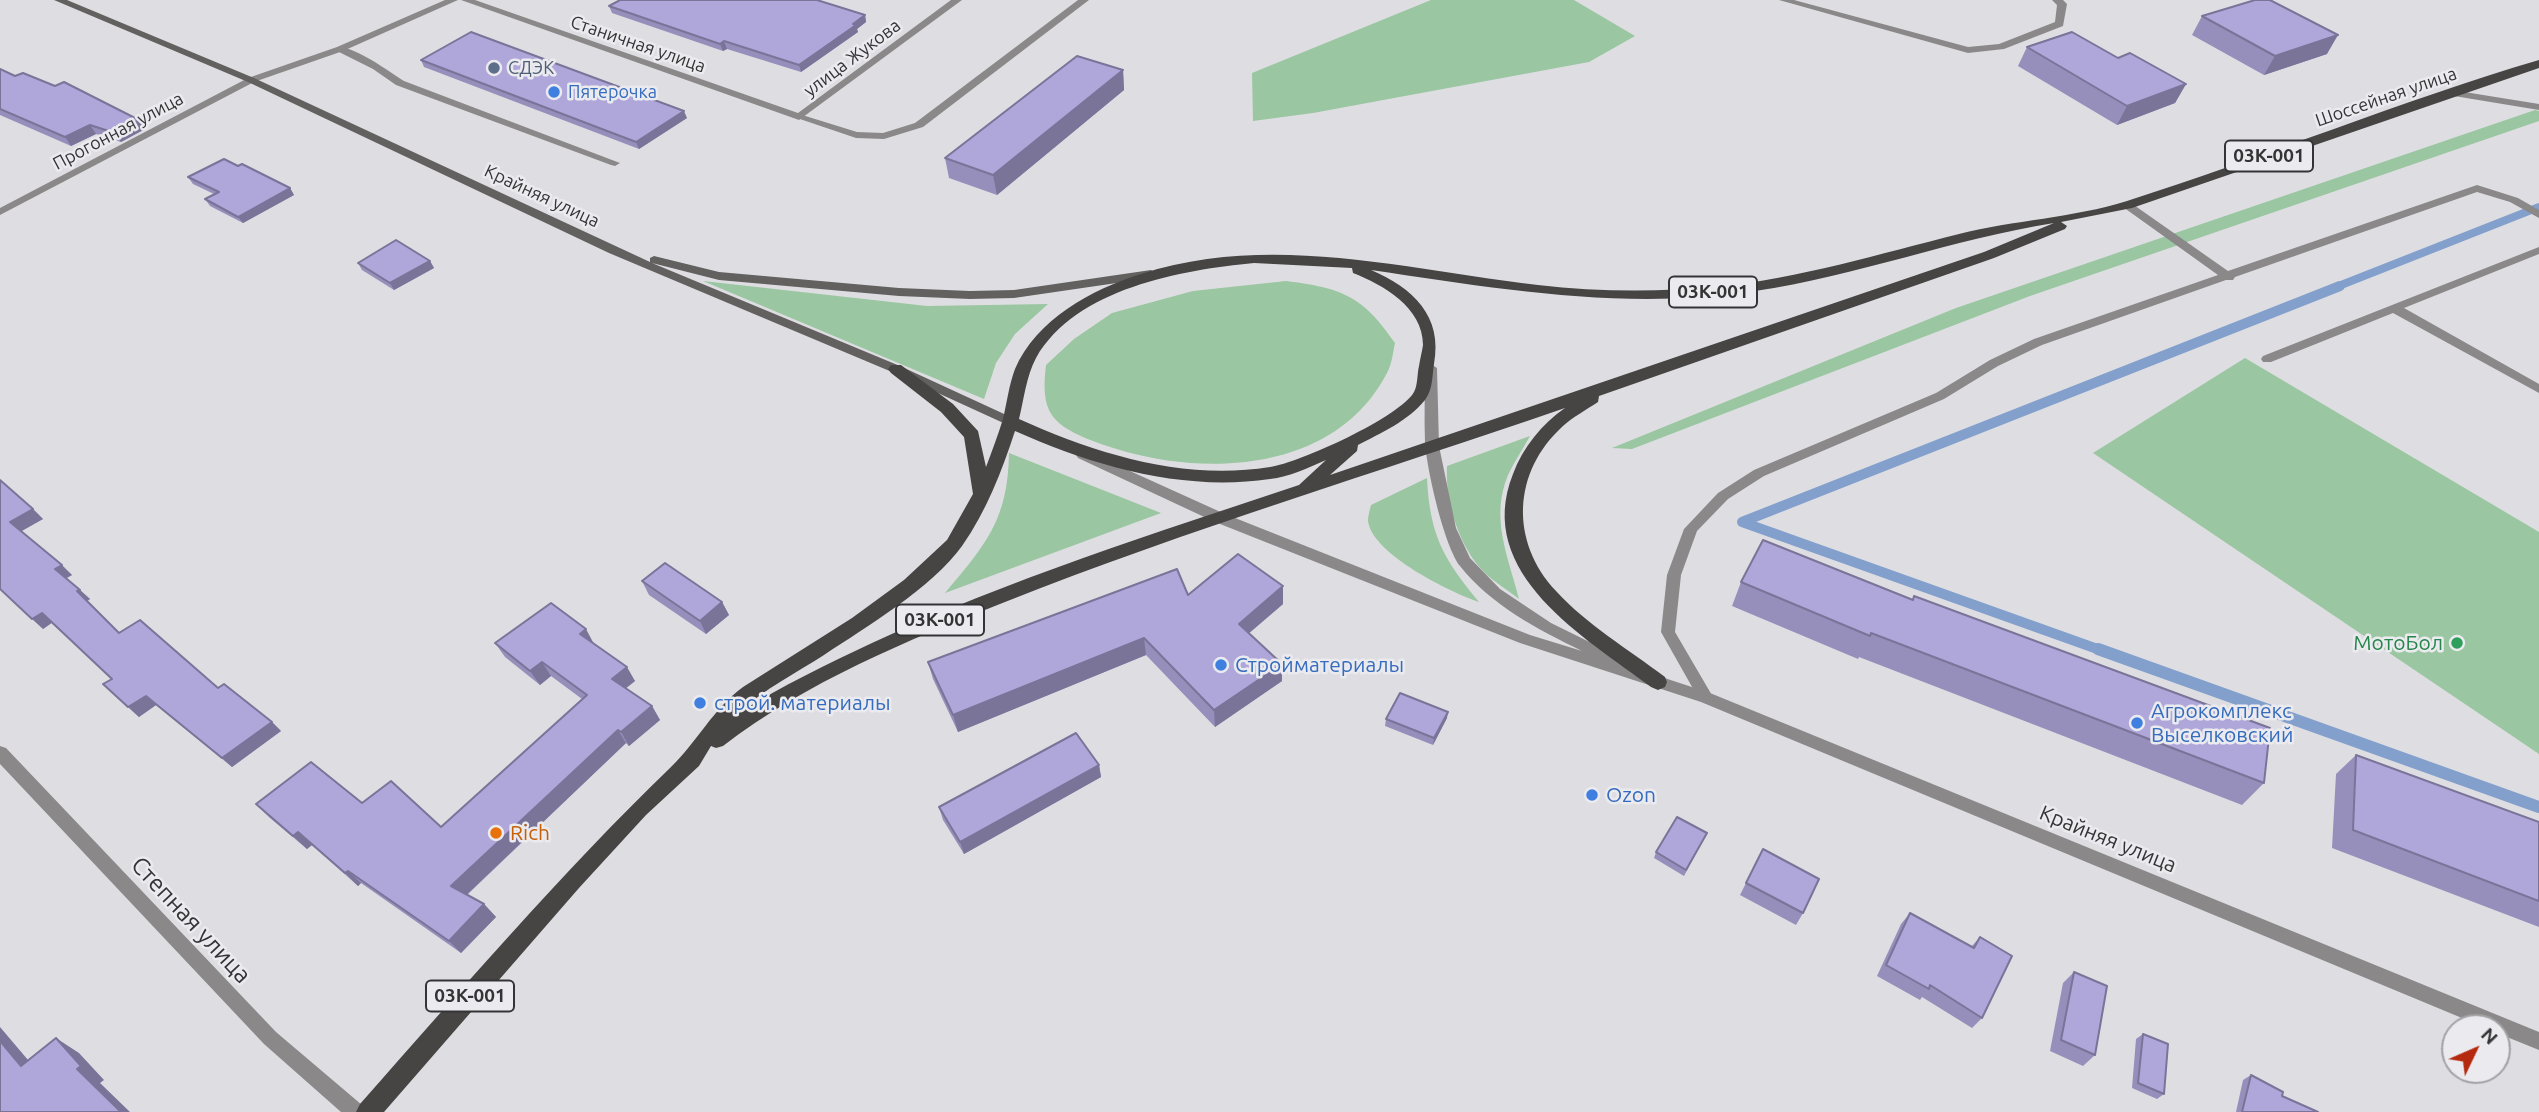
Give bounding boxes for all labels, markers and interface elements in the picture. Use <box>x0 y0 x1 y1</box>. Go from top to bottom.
street label: Станичная улица <box>568 11 708 77</box>
street label: улица Жукова <box>799 15 905 101</box>
place label: СДЭК <box>508 57 554 79</box>
marker: СДЭК <box>486 60 502 76</box>
street label: Шоссейная улица <box>2312 63 2460 131</box>
place label: Пятерочка <box>568 81 657 103</box>
marker: Пятерочка <box>546 84 562 100</box>
street label: Прогонная улица <box>49 88 187 174</box>
road number: 03К-001 <box>2225 140 2313 172</box>
street label: Крайняя улица <box>481 160 603 232</box>
road number: 03К-001 <box>1669 276 1757 308</box>
road number: 03К-001 <box>896 604 984 636</box>
place label: МотоБол <box>2353 630 2443 656</box>
marker: МотоБол <box>2449 635 2465 651</box>
place label: Стройматериалы <box>1235 652 1404 678</box>
marker: Стройматериалы <box>1213 657 1229 673</box>
place label: строй. материалы <box>714 690 891 716</box>
marker: строй. материалы <box>692 695 708 711</box>
place label: Агрокомплекс Выселковский <box>2151 698 2293 748</box>
marker: Агрокомплекс Выселковский <box>2129 715 2145 731</box>
place label: Ozon <box>1606 782 1656 808</box>
marker: Ozon <box>1584 787 1600 803</box>
street label: Крайняя улица <box>2036 800 2180 878</box>
place label: Rich <box>510 820 550 846</box>
marker: Rich <box>488 825 504 841</box>
street label: Степная улица <box>125 851 257 989</box>
road number: 03К-001 <box>426 980 514 1012</box>
north arrow <box>2441 1014 2511 1084</box>
text: N <box>2477 1023 2503 1049</box>

